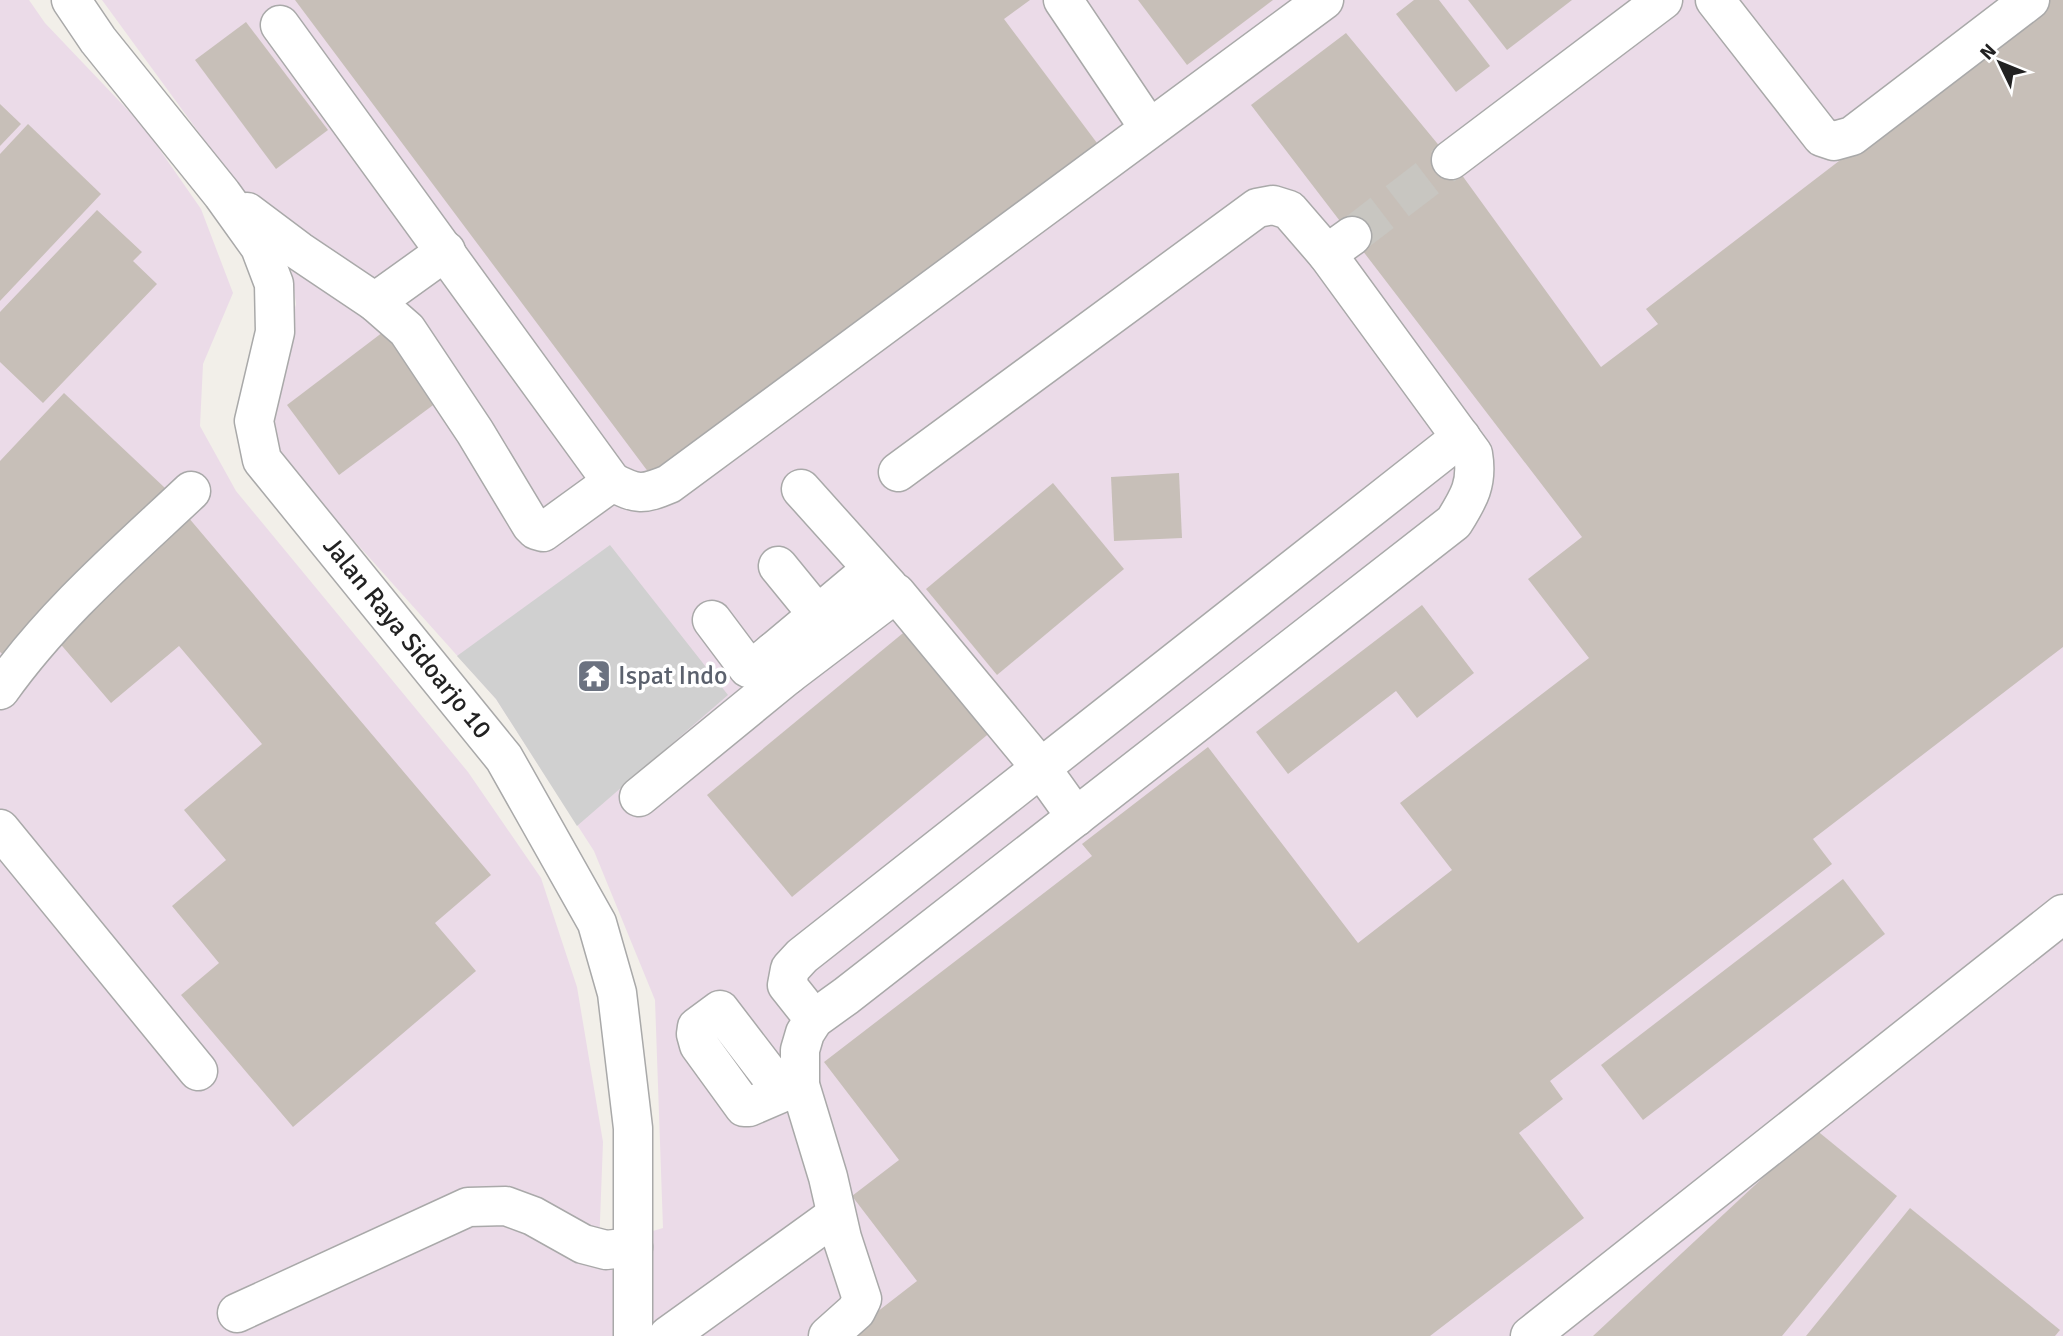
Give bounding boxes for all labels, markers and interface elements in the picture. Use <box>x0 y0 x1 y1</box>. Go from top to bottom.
north arrow <box>1965 28 2035 98</box>
text: N <box>1975 39 2002 65</box>
street label: Jalan Raya Sidoarjo 10 <box>316 531 498 745</box>
temple icon: Ispat Indo <box>575 657 613 695</box>
place label: Ispat Indo <box>618 660 728 692</box>

